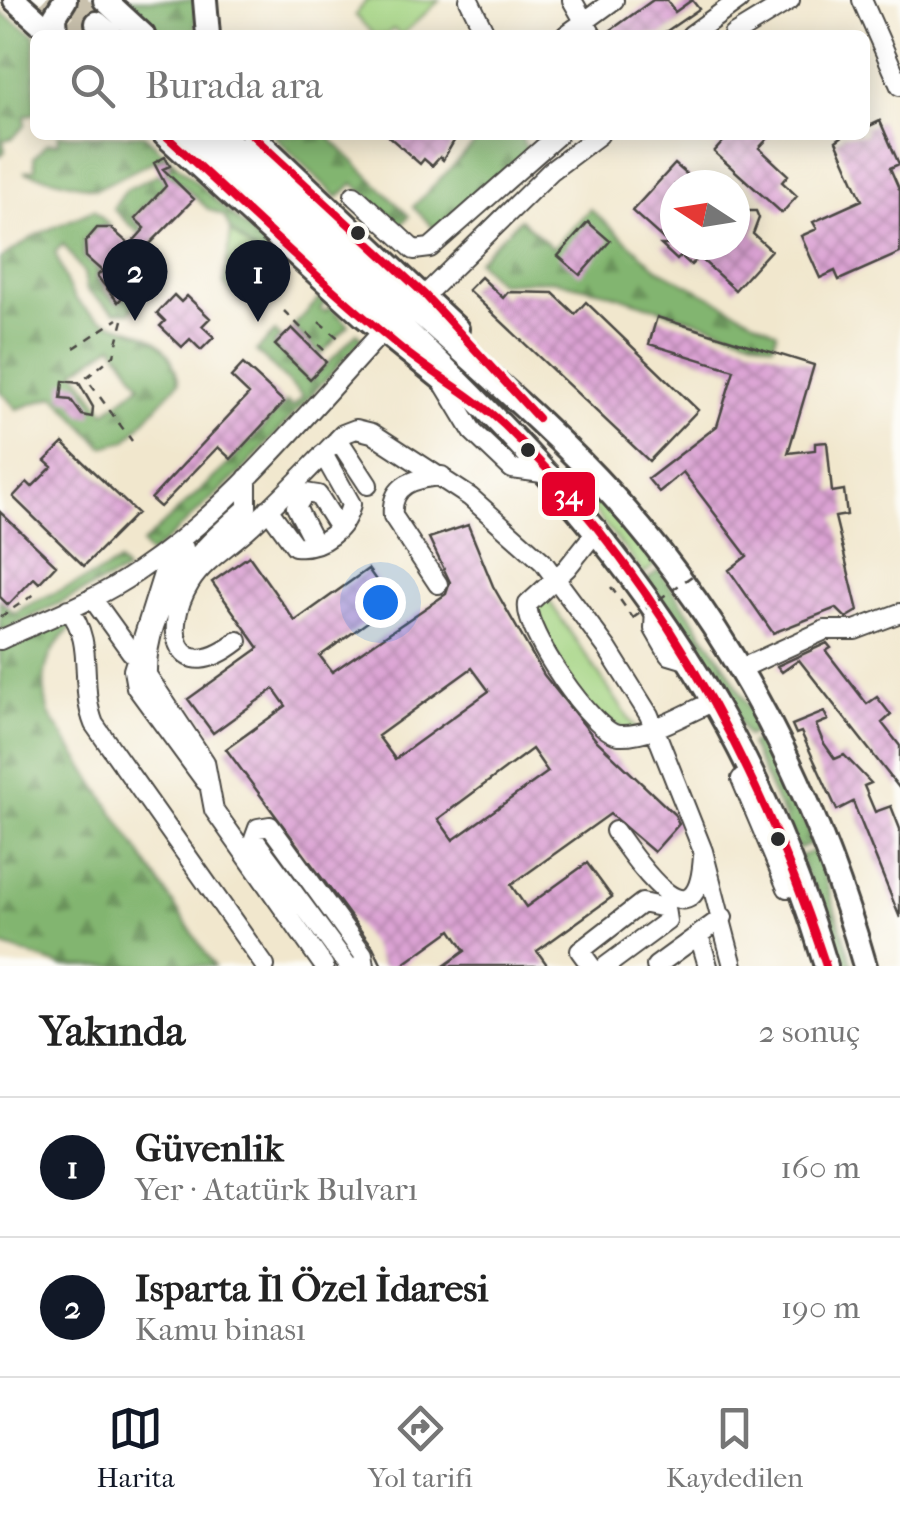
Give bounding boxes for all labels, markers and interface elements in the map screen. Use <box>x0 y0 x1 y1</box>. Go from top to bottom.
search box <box>30 30 870 140</box>
icon: search <box>65 58 120 113</box>
text: Burada ara <box>145 63 323 108</box>
north arrow <box>660 170 750 260</box>
unlabelled marker <box>348 223 368 243</box>
pin: 2 <box>102 238 168 321</box>
pin: 1 <box>226 240 290 322</box>
unlabelled marker <box>518 440 538 460</box>
line badge: 34 <box>540 470 597 518</box>
text: 34 <box>554 478 583 512</box>
your location <box>355 577 406 628</box>
unlabelled marker <box>768 829 788 849</box>
text: Yakında <box>40 1007 185 1056</box>
text: 2 sonuç <box>759 1013 860 1050</box>
text: Güvenlik <box>135 1126 284 1171</box>
text: 1 <box>67 1149 78 1186</box>
text: 160 m <box>780 1149 860 1186</box>
text: Yer · Atatürk Bulvarı <box>135 1171 417 1208</box>
text: Isparta İl Özel İdaresi <box>135 1266 488 1311</box>
text: 2 <box>64 1289 81 1326</box>
text: 190 m <box>781 1289 860 1326</box>
text: Kamu binası <box>135 1311 306 1348</box>
tab: Harita <box>97 1401 175 1494</box>
tab: Yol tarifi <box>368 1401 473 1494</box>
tab: Kaydedilen <box>666 1401 803 1494</box>

